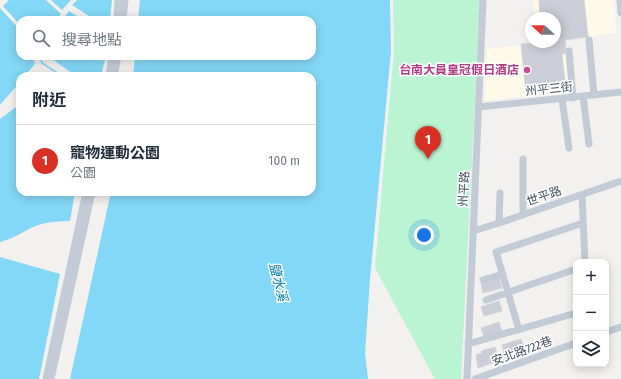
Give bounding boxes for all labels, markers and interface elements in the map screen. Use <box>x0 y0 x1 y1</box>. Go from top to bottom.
north arrow <box>525 12 561 48</box>
search box <box>16 16 316 60</box>
icon: search <box>30 27 52 49</box>
text: 搜尋地點 <box>62 31 122 49</box>
place label: 台南大員皇冠假日酒店 <box>399 63 519 77</box>
marker: 台南大員皇冠假日酒店 <box>522 65 532 75</box>
street label: 州平三街 <box>524 80 574 98</box>
text: 附近 <box>32 90 66 111</box>
pin: 1 <box>415 126 441 159</box>
text: 寵物運動公園 <box>70 144 160 162</box>
text: 1 <box>42 153 48 168</box>
text: 100 m <box>268 153 300 168</box>
text: 公園 <box>70 165 96 180</box>
street label: 州平路 <box>456 171 472 207</box>
street label: 世平路 <box>525 184 563 208</box>
your location <box>414 225 434 245</box>
map controls <box>573 259 609 367</box>
button: + <box>573 259 609 295</box>
water label: 鹽水溪 <box>267 261 291 305</box>
button: − <box>573 295 609 331</box>
button: layers <box>573 331 609 367</box>
street label: 安北路722巷 <box>490 334 554 368</box>

